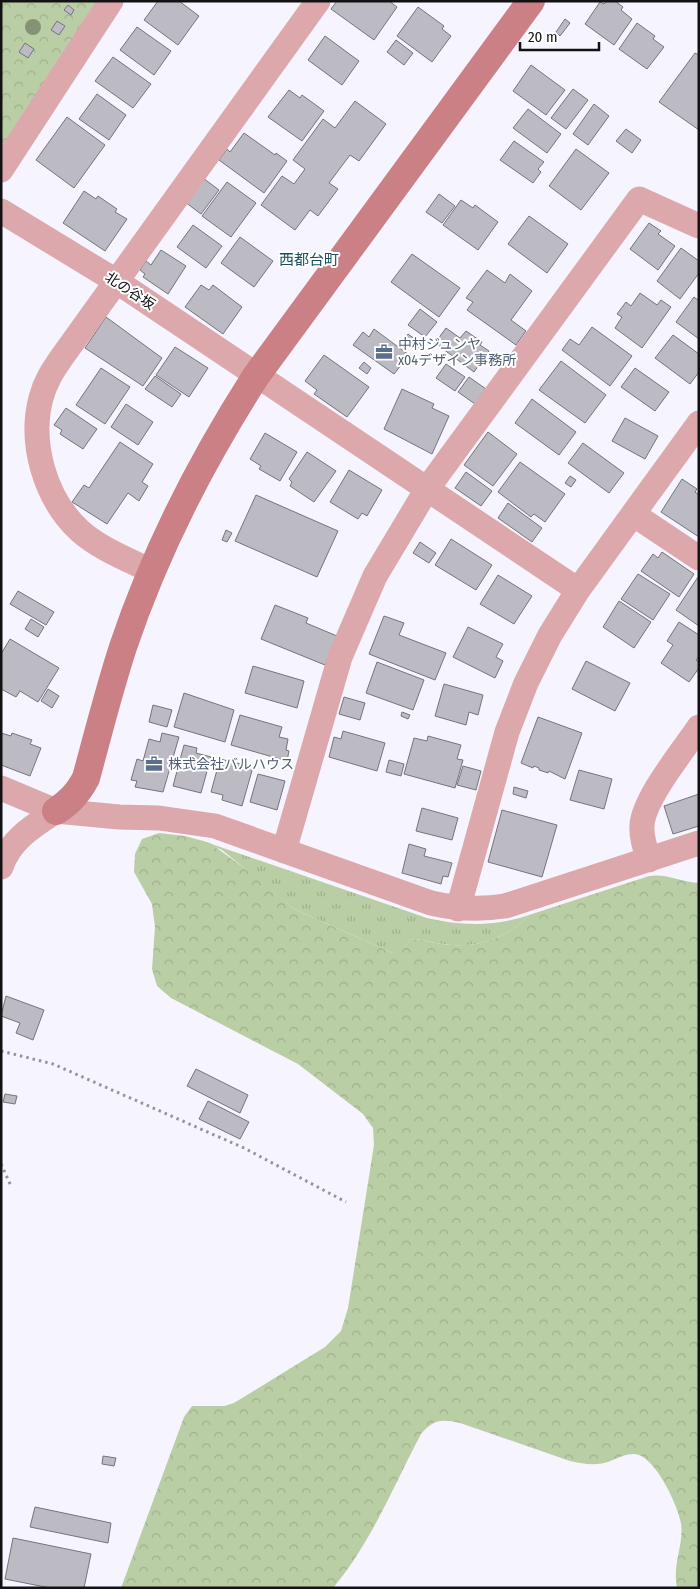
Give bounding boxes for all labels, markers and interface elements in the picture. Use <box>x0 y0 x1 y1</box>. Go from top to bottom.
scale bar <box>520 20 599 52</box>
text: 20 m <box>528 28 558 46</box>
district label: 西都台町 <box>279 251 339 269</box>
street label: 北の谷坂 <box>102 269 158 313</box>
place label: 中村ジュンヤ x04デザイン事務所 <box>398 336 516 369</box>
office icon: 中村ジュンヤ x04デザイン事務所 <box>374 342 394 362</box>
office icon: 株式会社バルハウス <box>144 754 164 774</box>
place label: 株式会社バルハウス <box>168 756 294 773</box>

